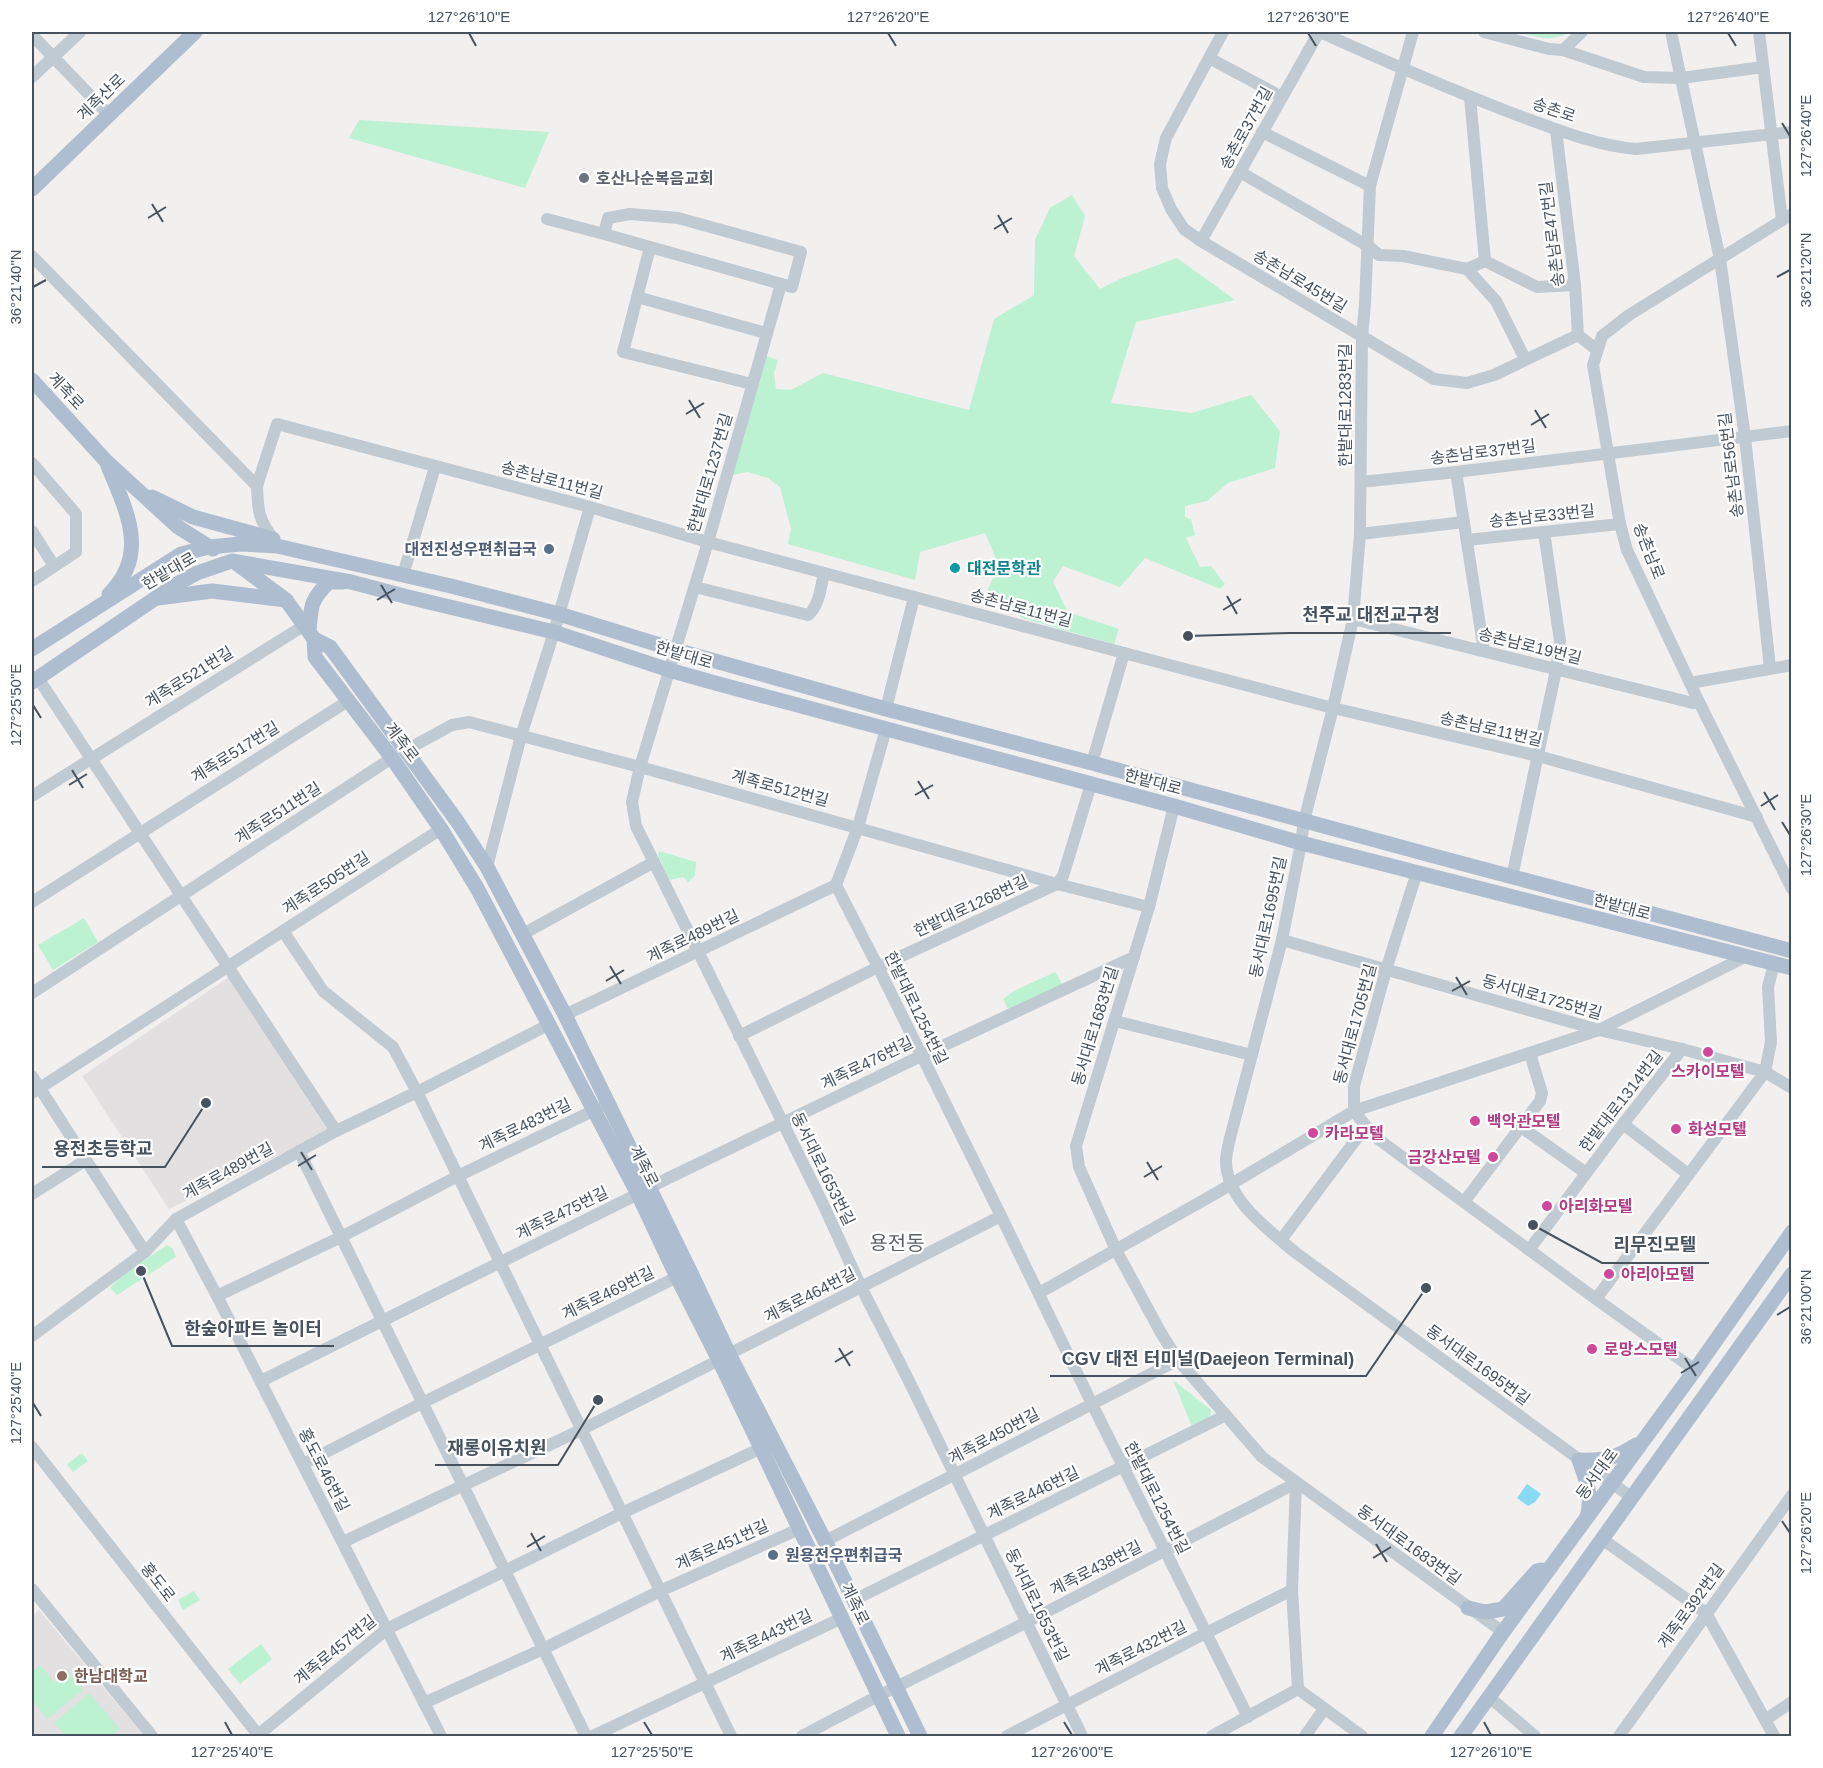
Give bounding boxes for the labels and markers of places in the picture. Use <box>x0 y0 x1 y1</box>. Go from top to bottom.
place label: 호산나순복음교회 <box>596 170 714 187</box>
marker: 호산나순복음교회 <box>577 171 591 185</box>
place label: 대전진성우편취급국 <box>405 540 537 558</box>
marker: 대전진성우편취급국 <box>542 542 556 556</box>
place label: 대전문학관 <box>967 559 1041 577</box>
marker: 대전문학관 <box>948 561 962 575</box>
callout: 천주교 대전교구청 <box>1290 597 1451 633</box>
marker: 스카이모텔 <box>1701 1045 1715 1059</box>
place label: 스카이모텔 <box>1671 1063 1745 1080</box>
place label: 백악관모텔 <box>1487 1113 1561 1130</box>
marker: 백악관모텔 <box>1468 1114 1482 1128</box>
place label: 화성모텔 <box>1688 1121 1747 1138</box>
marker: 화성모텔 <box>1669 1122 1683 1136</box>
place label: 카라모텔 <box>1325 1125 1384 1142</box>
marker: 카라모텔 <box>1306 1126 1320 1140</box>
callout: 용전초등학교 <box>42 1131 165 1167</box>
place label: 금강산모텔 <box>1407 1149 1481 1166</box>
marker: 금강산모텔 <box>1486 1150 1500 1164</box>
place label: 아리화모텔 <box>1559 1198 1633 1215</box>
marker: 아리화모텔 <box>1540 1199 1554 1213</box>
callout: 리무진모텔 <box>1602 1227 1709 1263</box>
place label: 아리아모텔 <box>1621 1266 1695 1283</box>
marker: 아리아모텔 <box>1602 1267 1616 1281</box>
callout: 한숲아파트 놀이터 <box>172 1310 334 1346</box>
callout: CGV 대전 터미널(Daejeon Terminal) <box>1050 1340 1366 1376</box>
place label: 로망스모텔 <box>1604 1341 1678 1358</box>
marker: 로망스모텔 <box>1585 1342 1599 1356</box>
callout: 재롱이유치원 <box>435 1429 558 1465</box>
place label: 원용전우편취급국 <box>785 1546 903 1564</box>
marker: 원용전우편취급국 <box>766 1548 780 1562</box>
place label: 한남대학교 <box>74 1667 148 1685</box>
marker: 한남대학교 <box>55 1669 69 1683</box>

